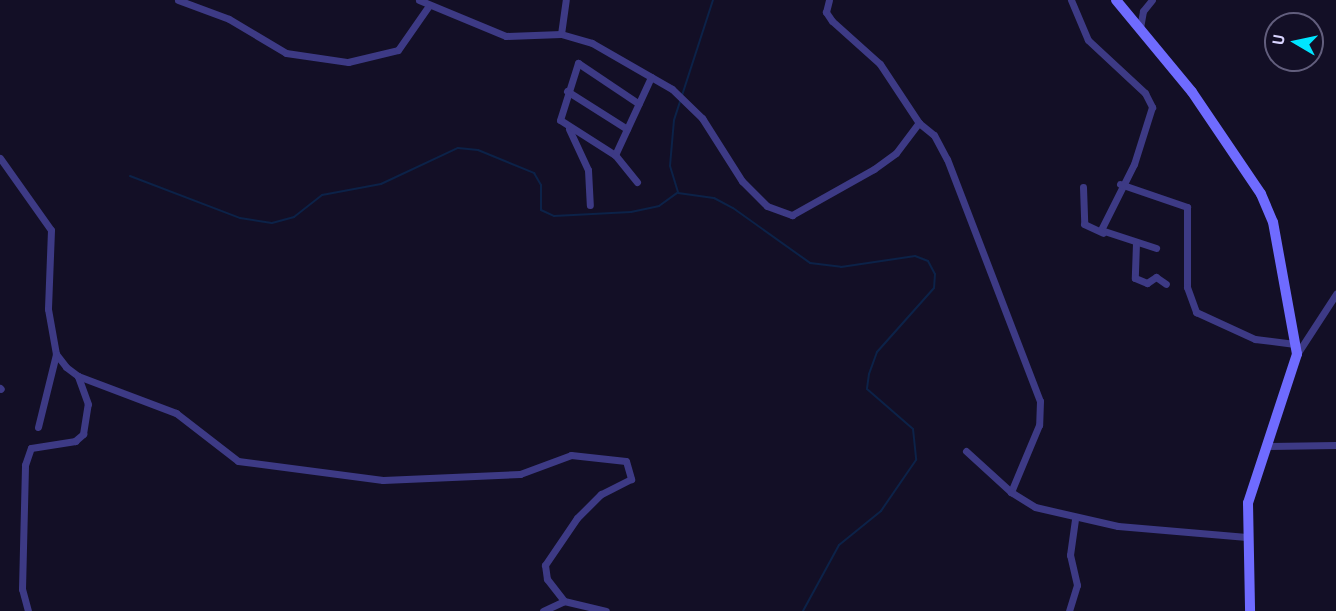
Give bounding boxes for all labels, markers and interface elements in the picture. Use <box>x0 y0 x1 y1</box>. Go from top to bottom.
north arrow <box>1264 12 1324 72</box>
text: U <box>1268 33 1289 46</box>

